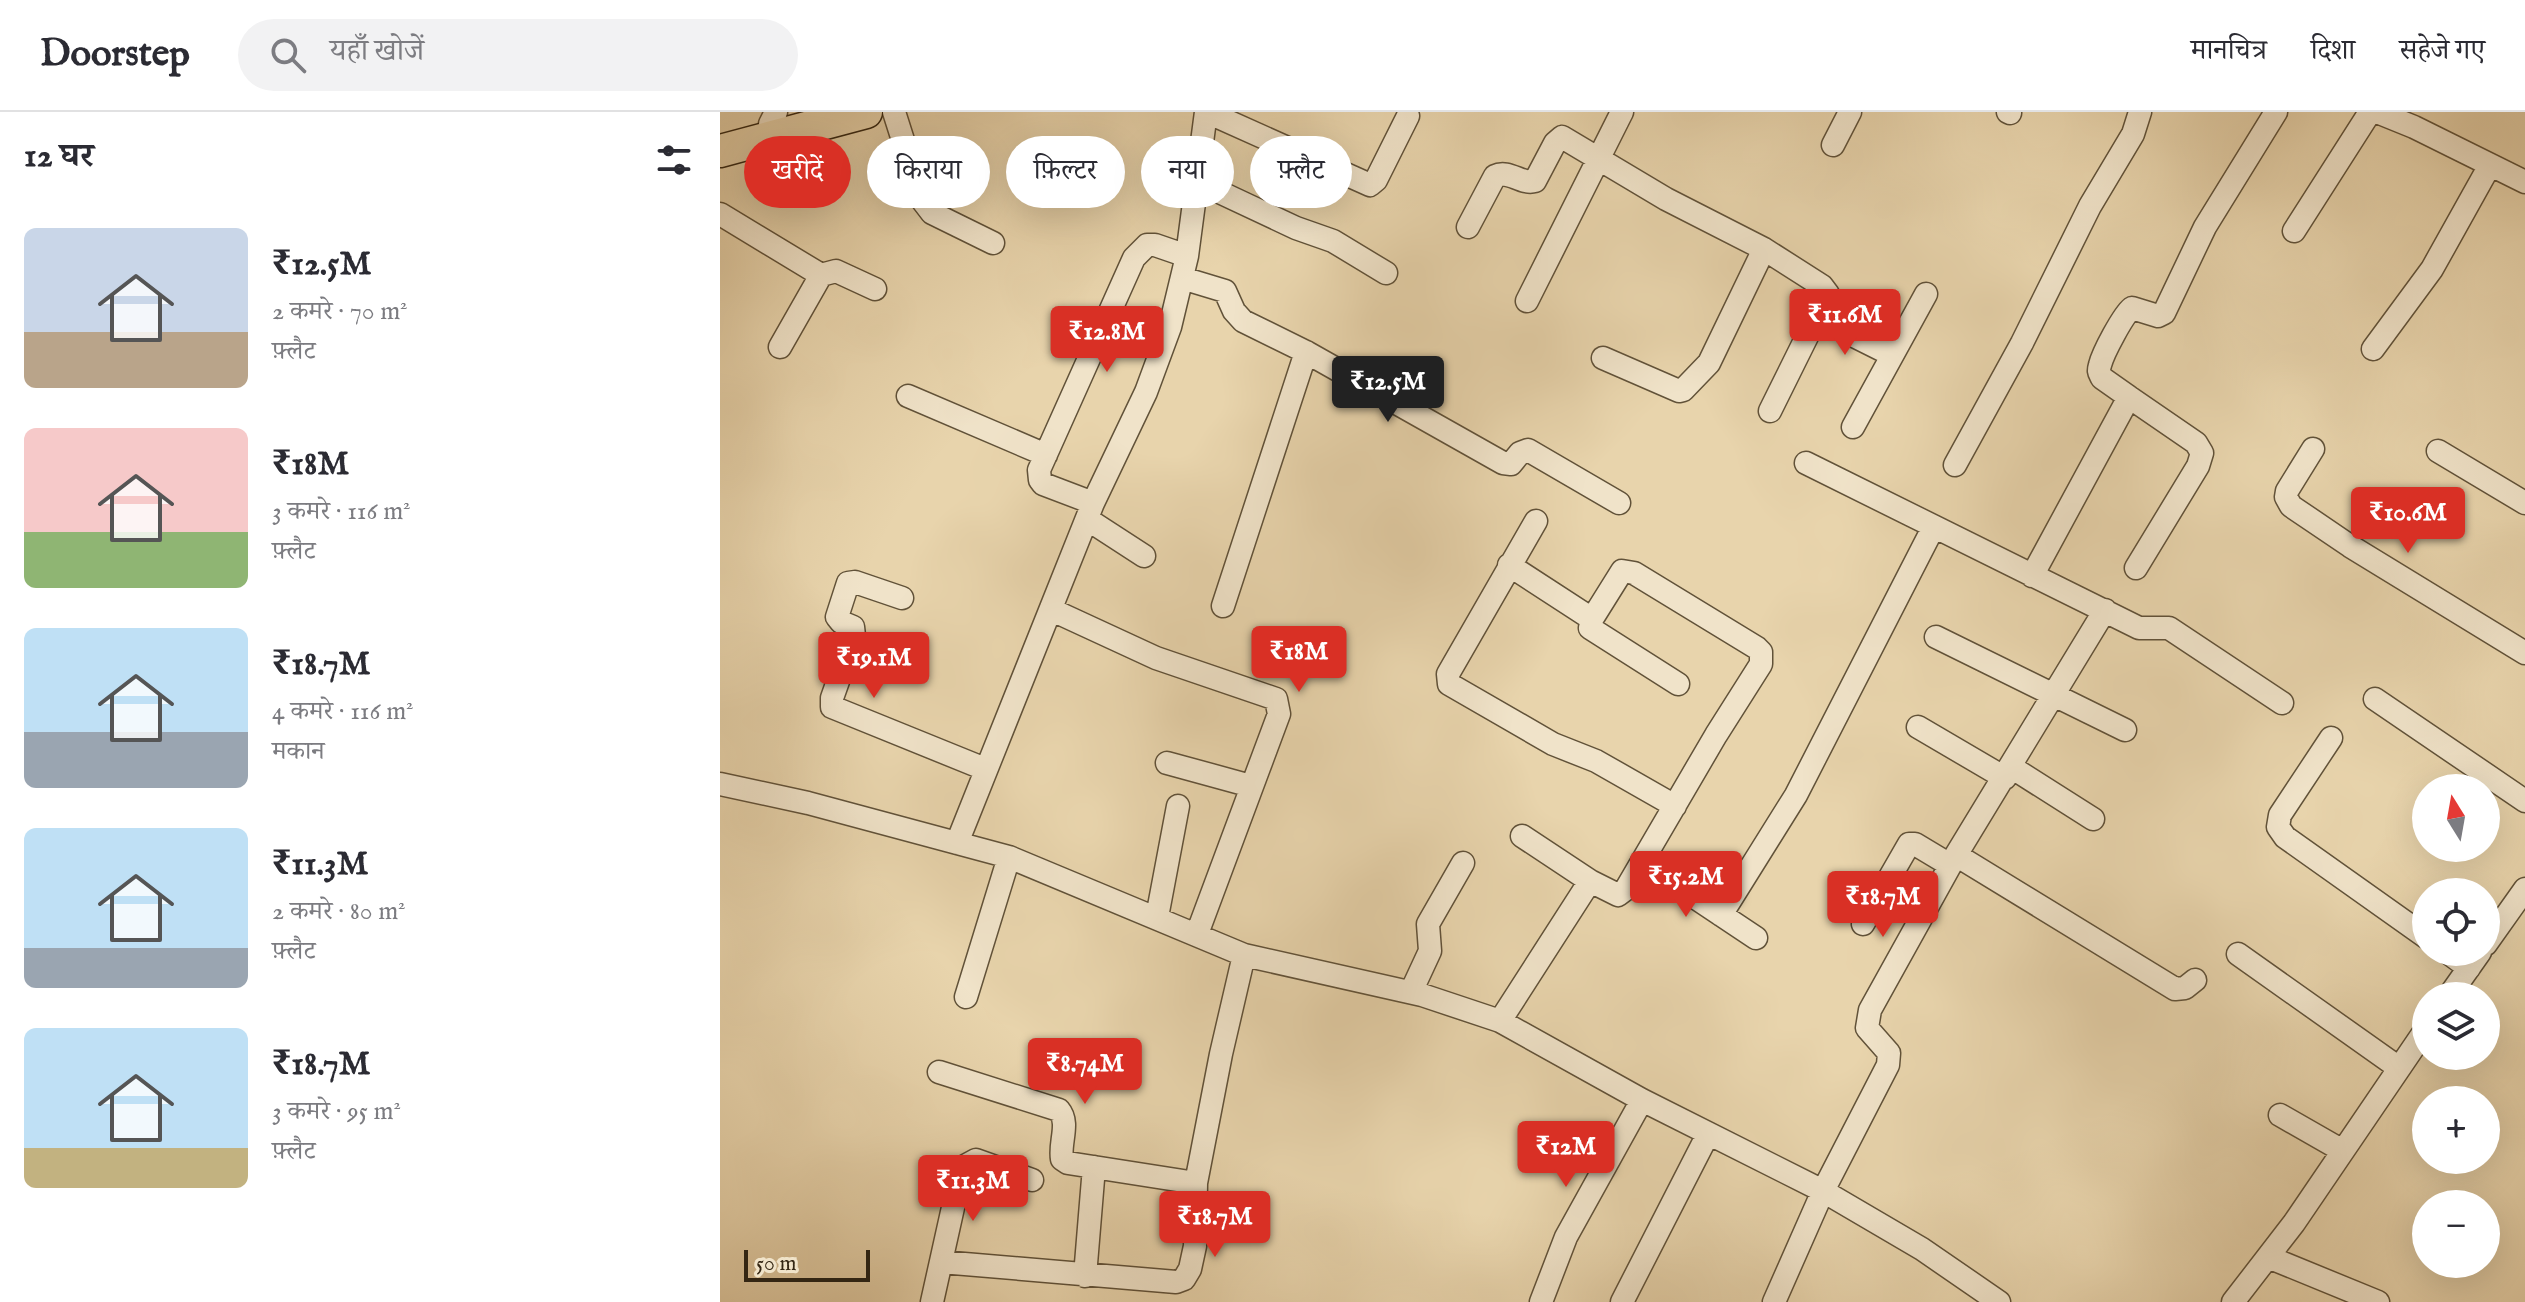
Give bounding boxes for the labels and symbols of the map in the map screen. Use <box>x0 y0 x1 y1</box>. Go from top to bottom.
pin: ₹11.6M <box>1780 289 1910 357</box>
pin: ₹12.8M <box>1042 306 1172 374</box>
pin: ₹12.5M <box>1323 356 1453 424</box>
pin: ₹10.6M <box>2343 487 2473 555</box>
pin: ₹18M <box>1252 626 1346 694</box>
pin: ₹19.1M <box>809 632 939 700</box>
north arrow <box>2412 774 2500 862</box>
pin: ₹15.2M <box>1621 851 1751 919</box>
pin: ₹18.7M <box>1818 871 1948 939</box>
pin: ₹8.74M <box>1020 1038 1150 1106</box>
pin: ₹12M <box>1519 1121 1613 1189</box>
pin: ₹11.3M <box>908 1155 1038 1223</box>
pin: ₹18.7M <box>1150 1191 1280 1259</box>
scale bar <box>744 1246 870 1282</box>

